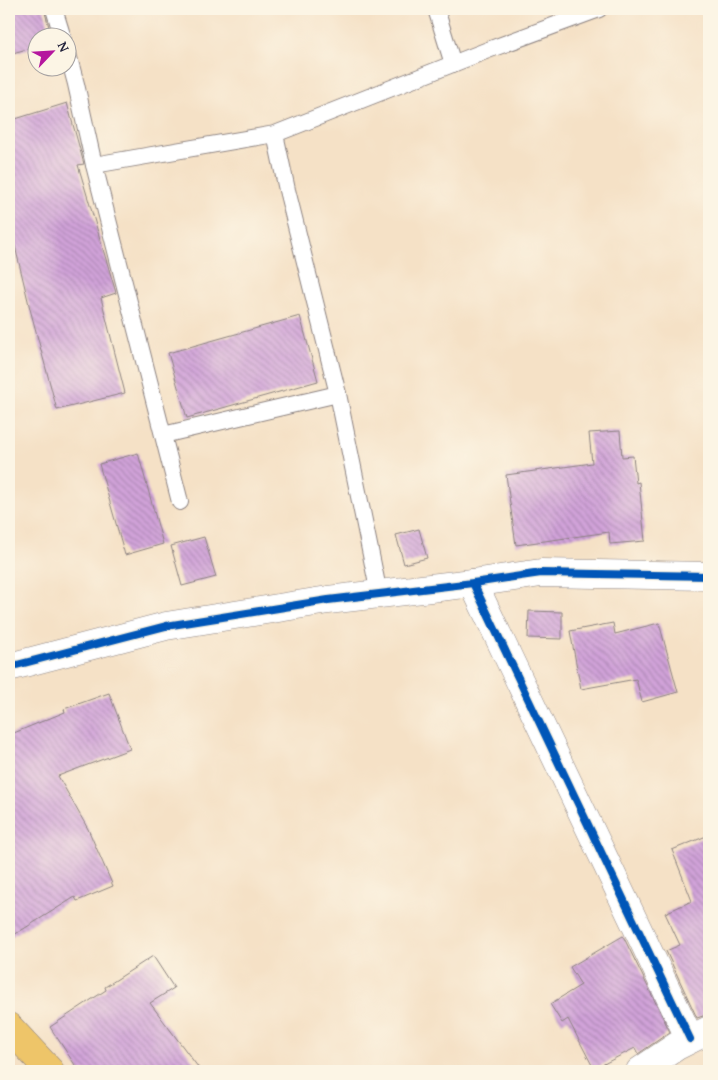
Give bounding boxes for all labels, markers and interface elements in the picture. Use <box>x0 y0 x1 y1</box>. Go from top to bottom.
north arrow <box>28 28 78 78</box>
text: N <box>53 38 75 56</box>

